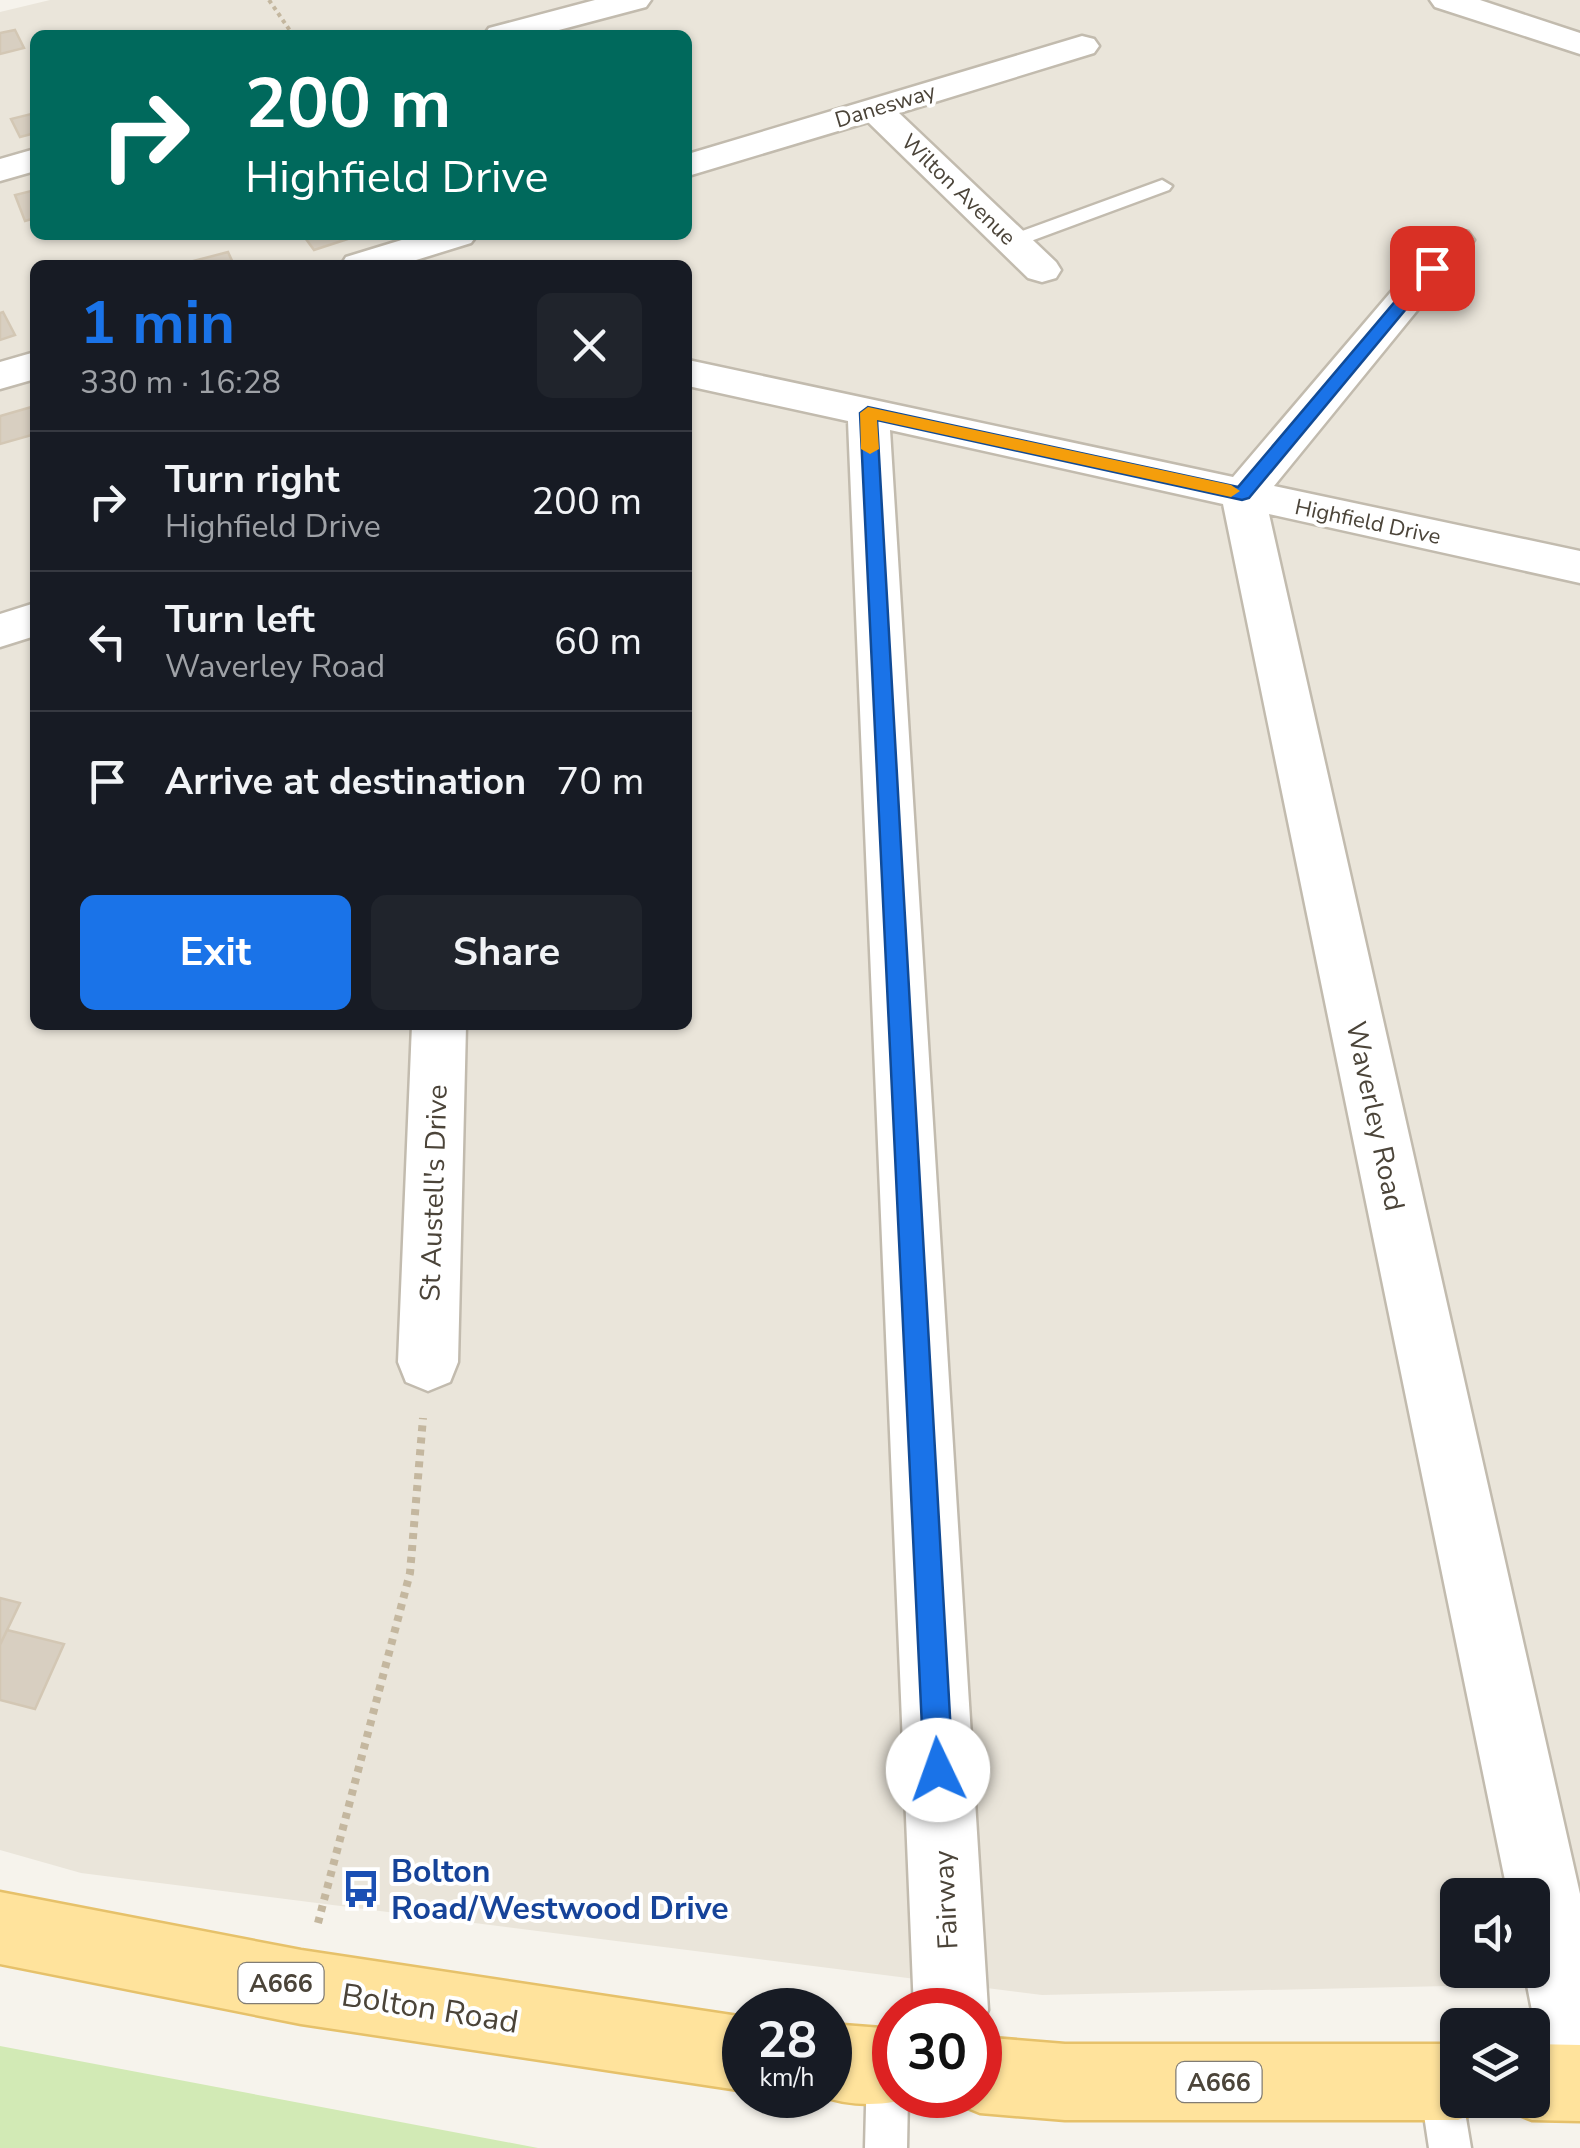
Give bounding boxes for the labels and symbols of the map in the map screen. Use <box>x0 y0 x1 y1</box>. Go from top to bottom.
street label: Danesway <box>831 76 940 135</box>
street label: Wilton Avenue <box>894 127 1022 252</box>
pin <box>1390 226 1475 311</box>
street label: Highfield Drive <box>1292 492 1443 552</box>
street label: Waverley Road <box>1336 1018 1414 1214</box>
street label: St Austell's Drive <box>411 1084 457 1302</box>
position arrow <box>886 1718 990 1822</box>
street label: Fairway <box>924 1849 968 1951</box>
place label: Bolton Road/Westwood Drive <box>391 1850 729 1930</box>
bus stop icon: Bolton Road/Westwood Drive <box>340 1868 382 1910</box>
road number: A666 <box>238 1963 324 2003</box>
street label: Bolton Road <box>338 1973 521 2044</box>
speed limit sign: 30 <box>872 1988 1002 2118</box>
road number: A666 <box>1176 2062 1262 2102</box>

